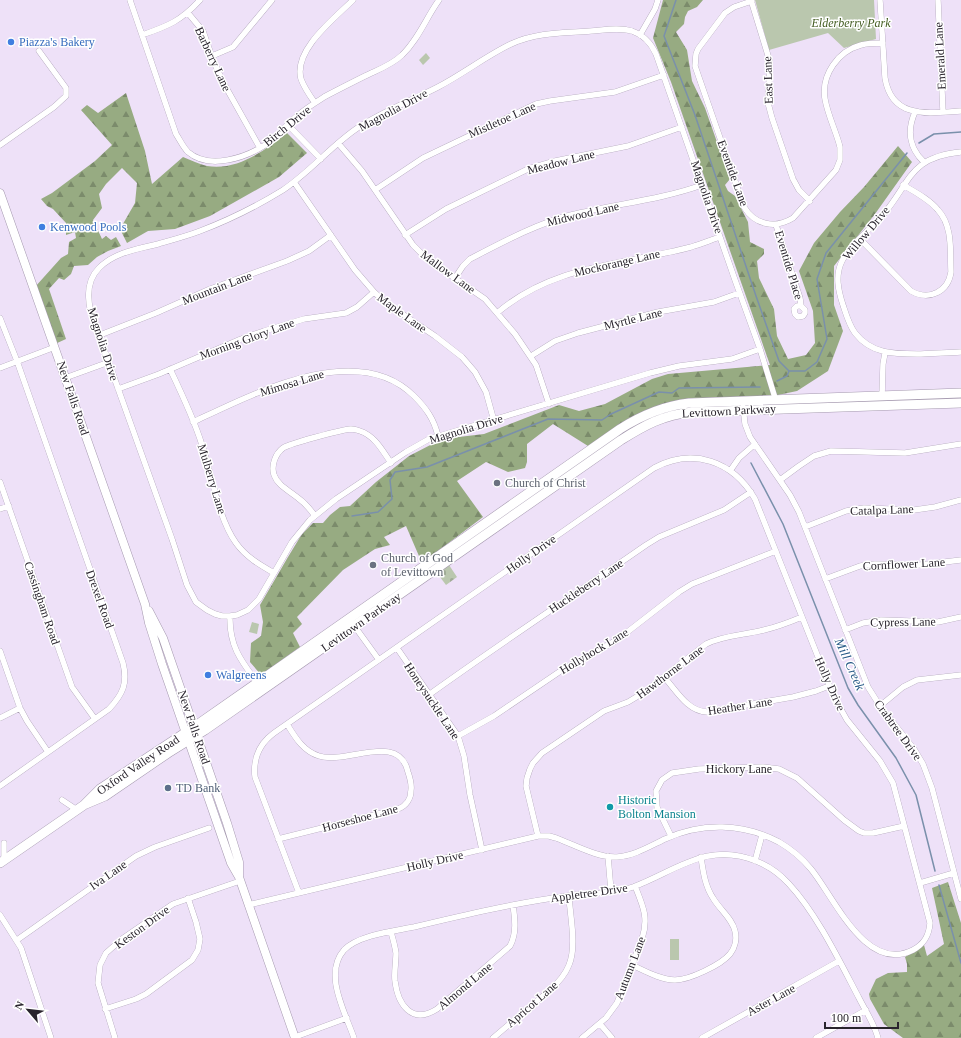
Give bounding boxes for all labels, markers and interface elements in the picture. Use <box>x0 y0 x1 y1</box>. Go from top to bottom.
park label: Elderberry Park <box>811 16 891 30</box>
street label: Emerald Lane <box>931 22 949 90</box>
street label: Barberry Lane <box>192 24 234 94</box>
place label: Piazza's Bakery <box>19 35 95 49</box>
marker: Piazza's Bakery <box>6 37 16 47</box>
street label: East Lane <box>760 56 776 104</box>
street label: Magnolia Drive <box>356 86 430 134</box>
street label: Mistletoe Lane <box>466 99 538 141</box>
street label: Birch Drive <box>260 103 314 149</box>
street label: Eventide Lane <box>715 138 751 208</box>
street label: Meadow Lane <box>526 147 596 177</box>
street label: Magnolia Drive <box>688 159 726 235</box>
street label: Midwood Lane <box>546 199 620 229</box>
street label: Willow Drive <box>839 203 893 263</box>
place label: Kenwood Pools <box>50 220 127 234</box>
marker: Kenwood Pools <box>37 222 47 232</box>
street label: Eventide Place <box>772 229 806 301</box>
street label: Mockorange Lane <box>573 246 661 280</box>
street label: Mallow Lane <box>418 247 478 297</box>
street label: Mountain Lane <box>180 268 254 308</box>
street label: Maple Lane <box>375 290 429 336</box>
street label: Myrtle Lane <box>602 305 664 333</box>
street label: Magnolia Drive <box>85 306 121 382</box>
street label: Morning Glory Lane <box>198 315 296 363</box>
street label: New Falls Road <box>54 359 92 437</box>
street label: Mimosa Lane <box>258 367 326 399</box>
street label: Levittown Parkway <box>682 402 776 420</box>
street label: Magnolia Drive <box>427 411 505 447</box>
street label: Mulberry Lane <box>195 442 229 516</box>
place label: Church of Christ <box>505 476 586 490</box>
marker: Church of Christ <box>492 478 502 488</box>
street label: Catalpa Lane <box>850 502 914 518</box>
street label: Holly Drive <box>503 532 559 576</box>
place label: Church of God of Levittown <box>381 551 453 579</box>
street label: Cornflower Lane <box>863 555 945 573</box>
street label: Huckleberry Lane <box>546 556 626 616</box>
street label: Cassingham Road <box>21 560 63 646</box>
marker: Church of God of Levittown <box>368 560 378 570</box>
street label: Drexel Road <box>83 568 117 630</box>
street label: Levittown Parkway <box>318 589 404 655</box>
street label: Cypress Lane <box>870 614 936 630</box>
street label: Hollyhock Lane <box>557 625 631 677</box>
water label: Mill Creek <box>831 635 868 693</box>
street label: Hawthorne Lane <box>634 642 706 702</box>
street label: Holly Drive <box>812 655 848 713</box>
street label: Honeysuckle Lane <box>401 660 463 742</box>
place label: Walgreens <box>216 668 267 682</box>
marker: Walgreens <box>203 670 213 680</box>
street label: New Falls Road <box>175 688 213 766</box>
street label: Heather Lane <box>707 694 773 718</box>
street label: Crabtree Drive <box>871 697 925 763</box>
street label: Oxford Valley Road <box>94 732 182 798</box>
street label: Hickory Lane <box>706 762 772 776</box>
place label: TD Bank <box>176 781 220 795</box>
marker: TD Bank <box>163 783 173 793</box>
place label: Historic Bolton Mansion <box>618 793 696 821</box>
street label: Horseshoe Lane <box>321 801 399 835</box>
marker: Historic Bolton Mansion <box>605 802 615 812</box>
street label: Holly Drive <box>405 848 465 874</box>
street label: Iva Lane <box>87 857 129 893</box>
street label: Appletree Drive <box>550 881 628 905</box>
street label: Keston Drive <box>112 902 172 952</box>
street label: Autumn Lane <box>612 935 648 1001</box>
street label: Almond Lane <box>435 959 495 1013</box>
street label: Apricot Lane <box>503 978 561 1030</box>
street label: Aster Lane <box>744 981 798 1019</box>
north arrow <box>8 990 48 1030</box>
text: N <box>12 999 26 1012</box>
scale bar <box>825 1004 898 1030</box>
text: 100 m <box>831 1011 862 1025</box>

